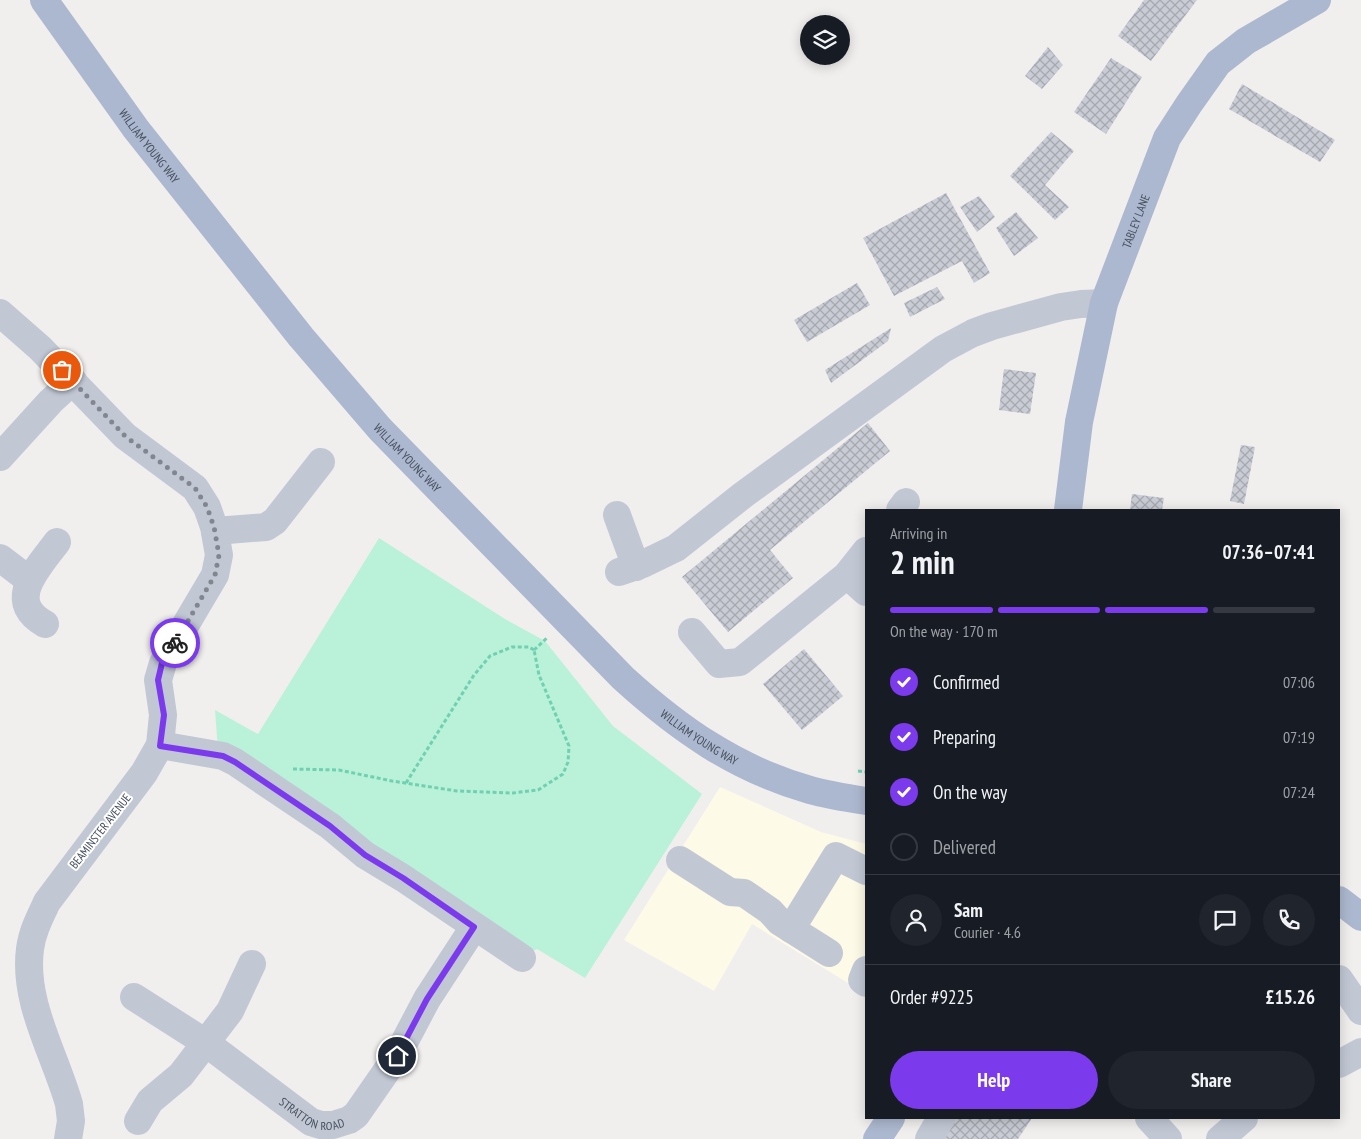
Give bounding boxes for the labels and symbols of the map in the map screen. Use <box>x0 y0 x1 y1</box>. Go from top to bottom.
street label: WILLIAM YOUNG WAY <box>116 106 184 186</box>
street label: TABLEY LANE <box>1118 192 1152 250</box>
pin <box>41 349 83 391</box>
street label: WILLIAM YOUNG WAY <box>371 420 445 495</box>
courier <box>150 618 200 668</box>
street label: WILLIAM YOUNG WAY <box>658 706 742 768</box>
street label: BEAMINSTER AVENUE <box>66 791 134 871</box>
pin <box>376 1035 418 1077</box>
street label: STRATTON ROAD <box>277 1094 346 1133</box>

